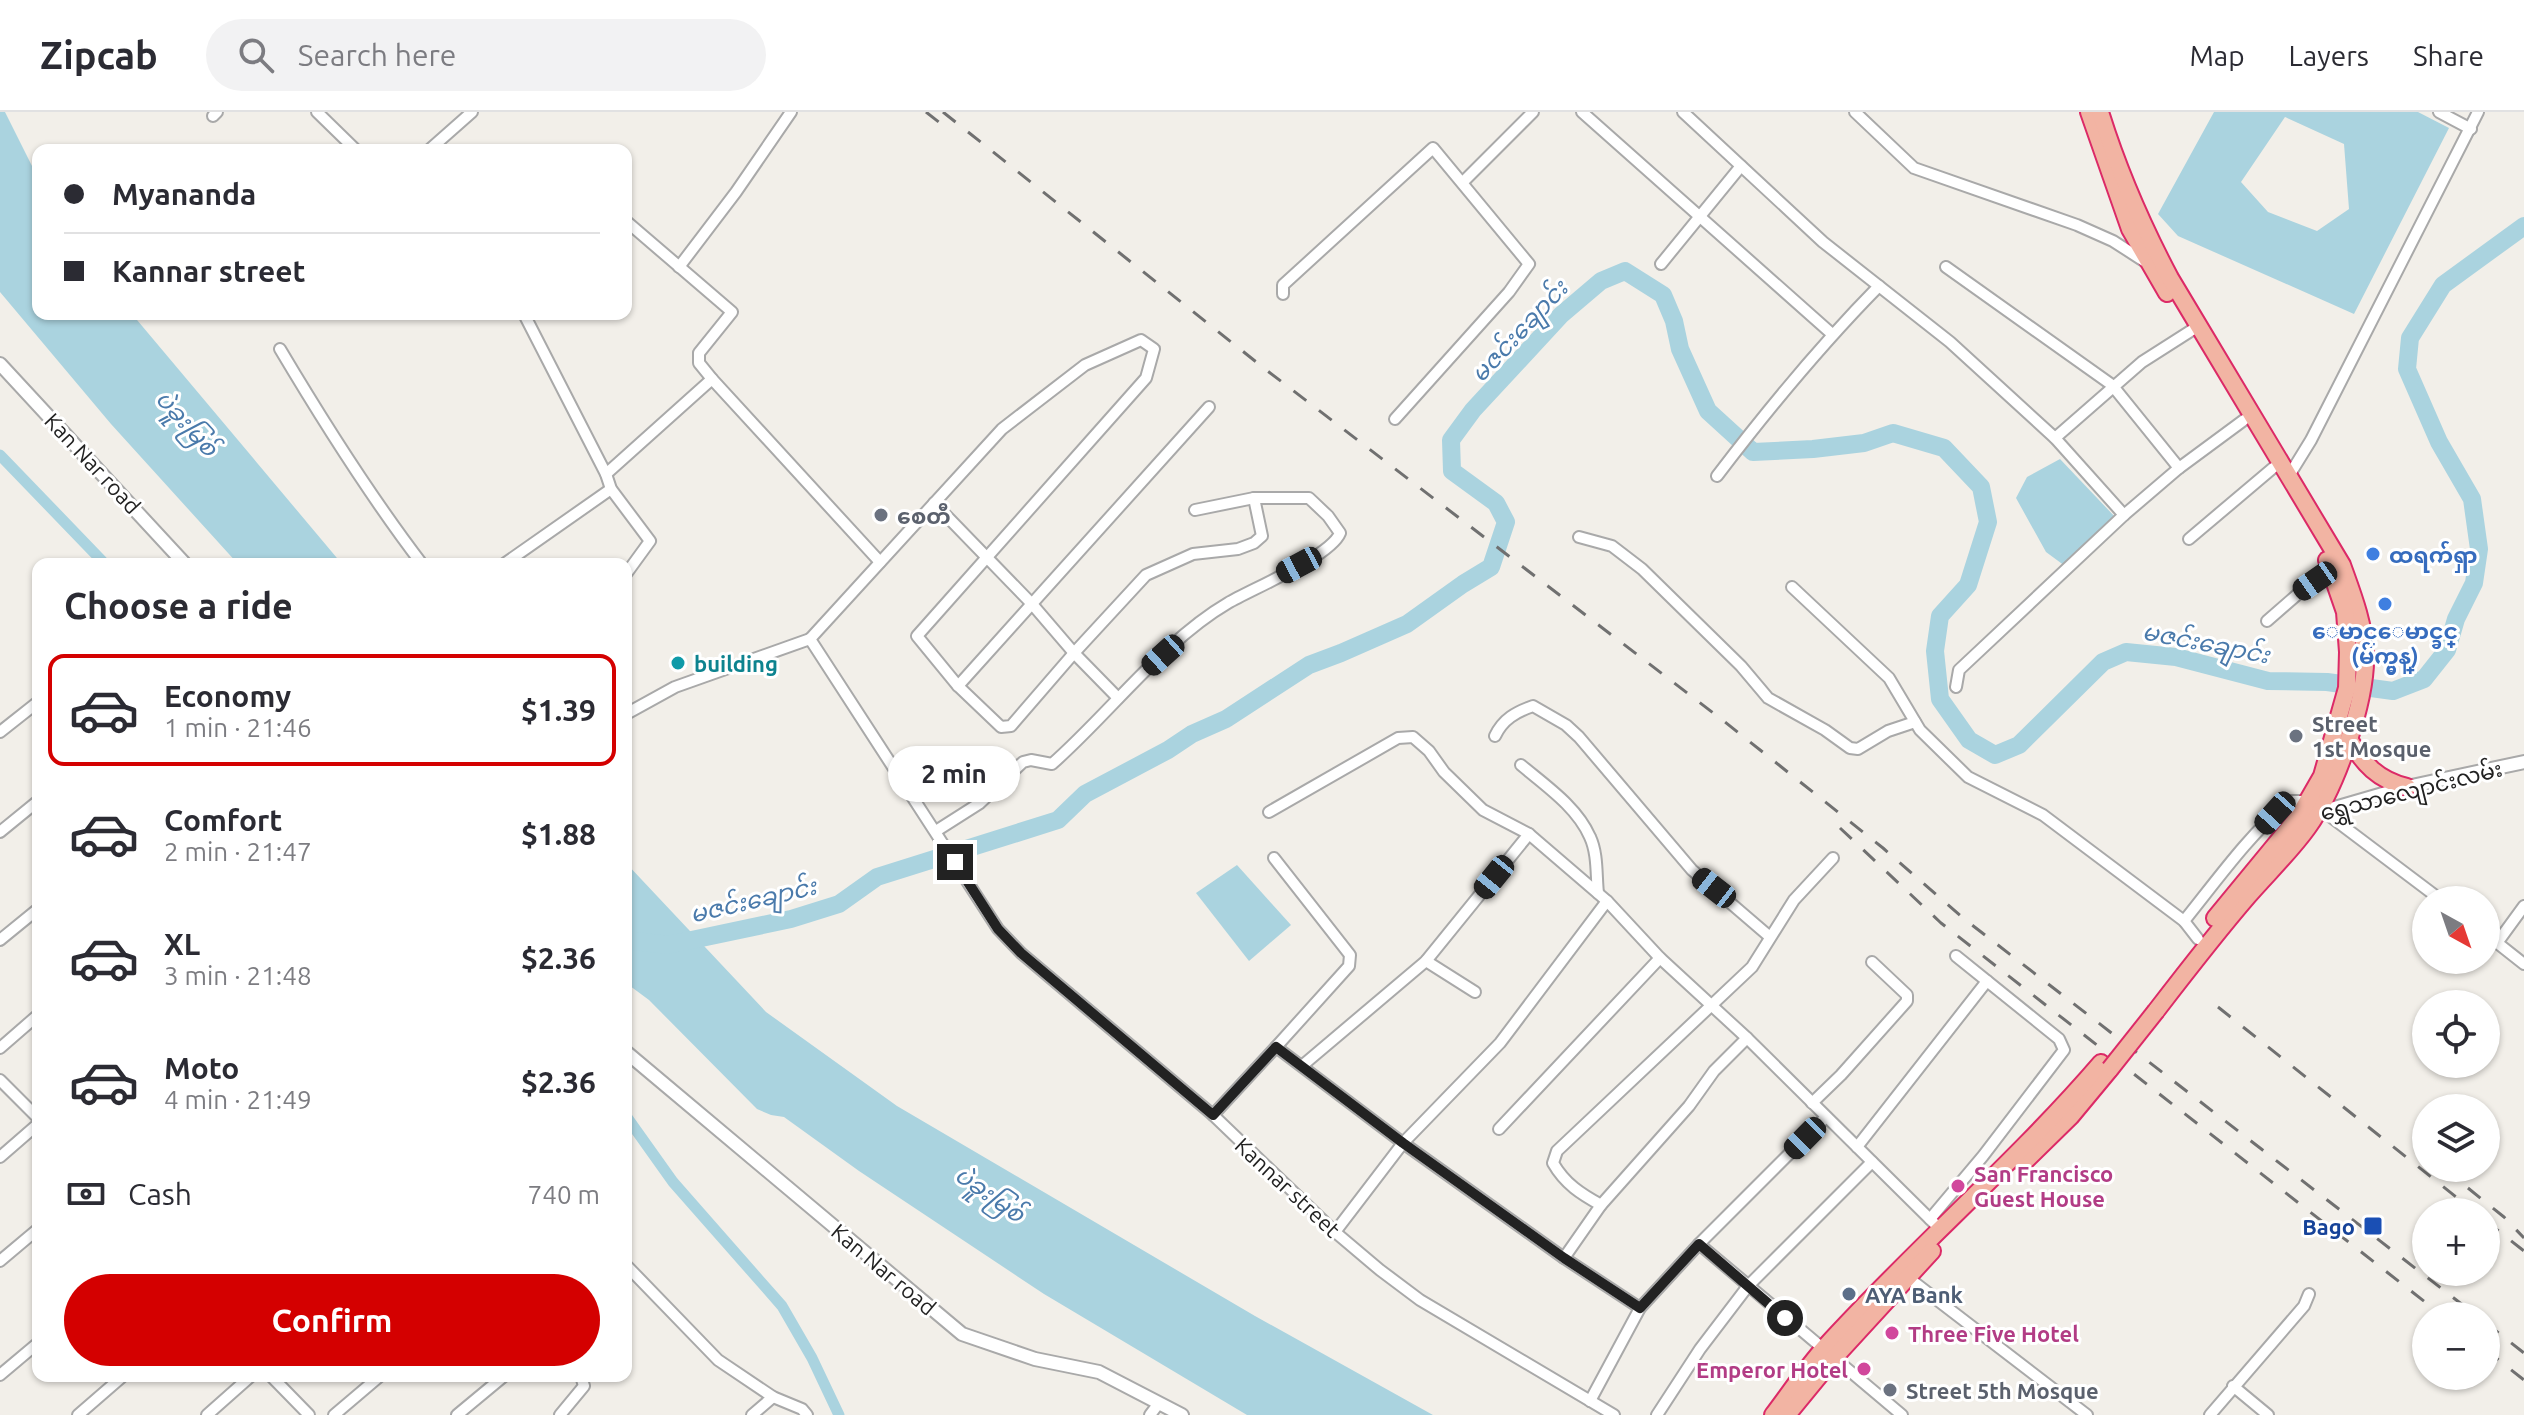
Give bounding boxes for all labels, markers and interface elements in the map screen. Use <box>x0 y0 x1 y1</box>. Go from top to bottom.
search box <box>206 19 766 91</box>
icon: search <box>234 33 278 77</box>
text: Zipcab <box>40 34 158 76</box>
text: Search here <box>298 38 456 72</box>
text: Map <box>2189 40 2245 71</box>
text: Layers <box>2289 40 2369 71</box>
text: Share <box>2413 40 2484 71</box>
text: Myananda <box>112 177 256 211</box>
text: Kannar street <box>112 254 306 288</box>
water label: မဇင်းချောင်း <box>1463 271 1579 392</box>
water label: ပဲခူးမြစ် <box>145 383 226 467</box>
street label: Kan Nar road <box>40 408 146 518</box>
place label: စေတီ <box>897 503 951 528</box>
marker: စေတီ <box>872 506 890 524</box>
place label: ထရက်ရှာ <box>2389 540 2478 573</box>
car <box>1272 543 1326 587</box>
marker: ထရက်ရှာ <box>2364 545 2382 563</box>
car <box>2288 557 2342 605</box>
text: Choose a ride <box>64 585 293 626</box>
marker: ေမာင္ေမာင္ခင္ (မ်က္မွန္) <box>2376 595 2394 613</box>
water label: မဇင်းချောင်း <box>2139 615 2274 676</box>
place label: ေမာင္ေမာင္ခင္ (မ်က္မွန္) <box>2312 618 2458 674</box>
car <box>1137 630 1189 680</box>
place label: building <box>694 651 778 676</box>
marker: building <box>669 654 687 672</box>
icon: car <box>68 674 140 746</box>
text: Economy <box>164 679 291 713</box>
text: $1.39 <box>521 693 596 727</box>
place label: Street 1st Mosque <box>2312 711 2431 761</box>
text: 1 min · 21:46 <box>164 713 312 742</box>
marker: Street 1st Mosque <box>2287 727 2305 745</box>
callout: 2 min <box>889 746 1021 802</box>
street label: ရွှေသာလျောင်းလမ်း <box>2317 753 2506 832</box>
text: 2 min <box>921 759 987 788</box>
car <box>2250 787 2300 839</box>
icon: car <box>68 798 140 870</box>
text: Comfort <box>164 803 282 837</box>
text: $1.88 <box>521 817 596 851</box>
text: 2 min · 21:47 <box>164 837 312 866</box>
route end <box>937 844 973 880</box>
car <box>1470 851 1518 903</box>
car <box>1688 864 1740 912</box>
water label: မဇင်းချောင်း <box>687 869 822 934</box>
north arrow <box>2412 886 2500 974</box>
map controls <box>2412 886 2500 1390</box>
icon: car <box>68 922 140 994</box>
text: XL <box>164 927 200 961</box>
text: $2.36 <box>521 941 596 975</box>
text: 3 min · 21:48 <box>164 961 312 990</box>
button: locate <box>2412 990 2500 1078</box>
icon: car <box>68 1046 140 1118</box>
text: Moto <box>164 1051 239 1085</box>
text: $2.36 <box>521 1065 596 1099</box>
text: 4 min · 21:49 <box>164 1085 312 1114</box>
button: layers <box>2412 1094 2500 1182</box>
car <box>1780 1113 1830 1163</box>
street label: Kannar street <box>1230 1132 1346 1242</box>
water label: ပဲခူးမြစ် <box>946 1158 1033 1234</box>
place label: San Francisco Guest House <box>1974 1161 2113 1211</box>
icon: cash <box>64 1172 108 1216</box>
text: Cash <box>128 1177 192 1211</box>
marker: San Francisco Guest House <box>1949 1177 1967 1195</box>
text: 740 m <box>528 1180 600 1209</box>
button: + <box>2412 1198 2500 1286</box>
place label: Bago <box>2302 1214 2355 1239</box>
marker: Bago <box>2362 1215 2384 1237</box>
street label: Kan Nar road <box>827 1218 941 1320</box>
button: Confirm <box>64 1274 600 1366</box>
place label: AYA Bank <box>1865 1282 1964 1307</box>
marker: AYA Bank <box>1840 1285 1858 1303</box>
route start <box>1767 1300 1803 1336</box>
button: − <box>2412 1302 2500 1390</box>
place label: Three Five Hotel <box>1908 1321 2079 1346</box>
marker: Three Five Hotel <box>1883 1324 1901 1342</box>
place label: Emperor Hotel <box>1696 1357 1848 1382</box>
marker: Emperor Hotel <box>1855 1360 1873 1378</box>
place label: Street 5th Mosque <box>1906 1378 2099 1403</box>
marker: Street 5th Mosque <box>1881 1381 1899 1399</box>

